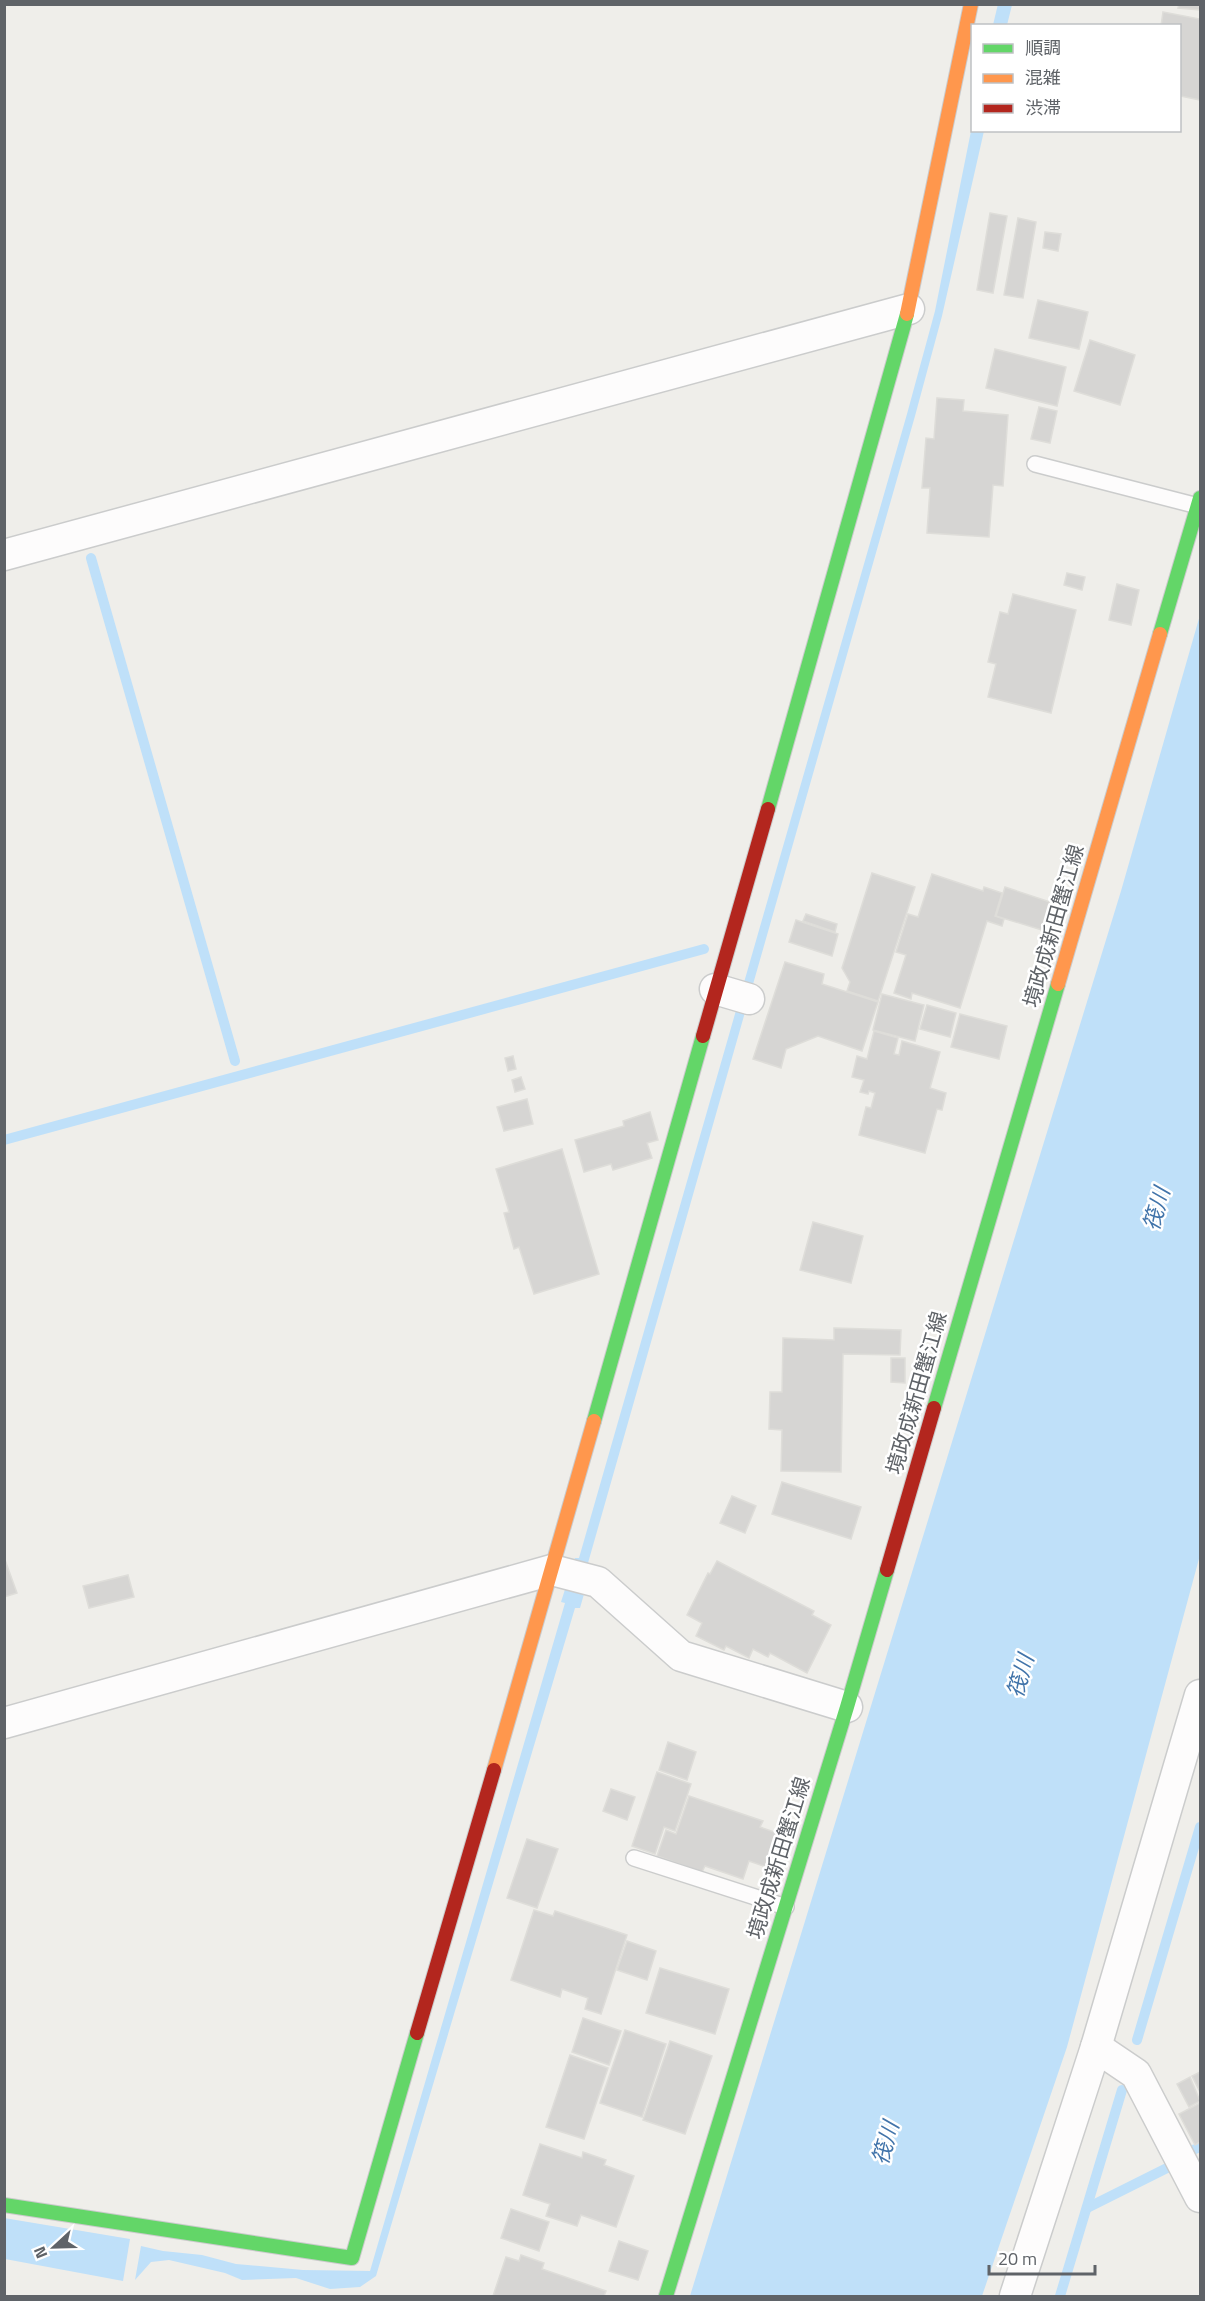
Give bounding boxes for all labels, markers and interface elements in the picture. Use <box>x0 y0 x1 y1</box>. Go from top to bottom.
legend <box>971 24 1181 132</box>
text: 順調 <box>1025 34 1061 61</box>
text: 混雑 <box>1025 64 1061 91</box>
text: 渋滞 <box>1025 94 1061 121</box>
street label: 境政成新田蟹江線 <box>1015 841 1092 1011</box>
water label: 筏川 <box>1134 1181 1179 1235</box>
street label: 境政成新田蟹江線 <box>878 1308 955 1478</box>
water label: 筏川 <box>998 1648 1043 1702</box>
street label: 境政成新田蟹江線 <box>738 1773 818 1943</box>
water label: 筏川 <box>863 2115 908 2169</box>
north arrow <box>24 2217 84 2277</box>
scale bar <box>989 2238 1096 2276</box>
text: N <box>27 2243 53 2262</box>
text: 20 m <box>998 2245 1037 2272</box>

